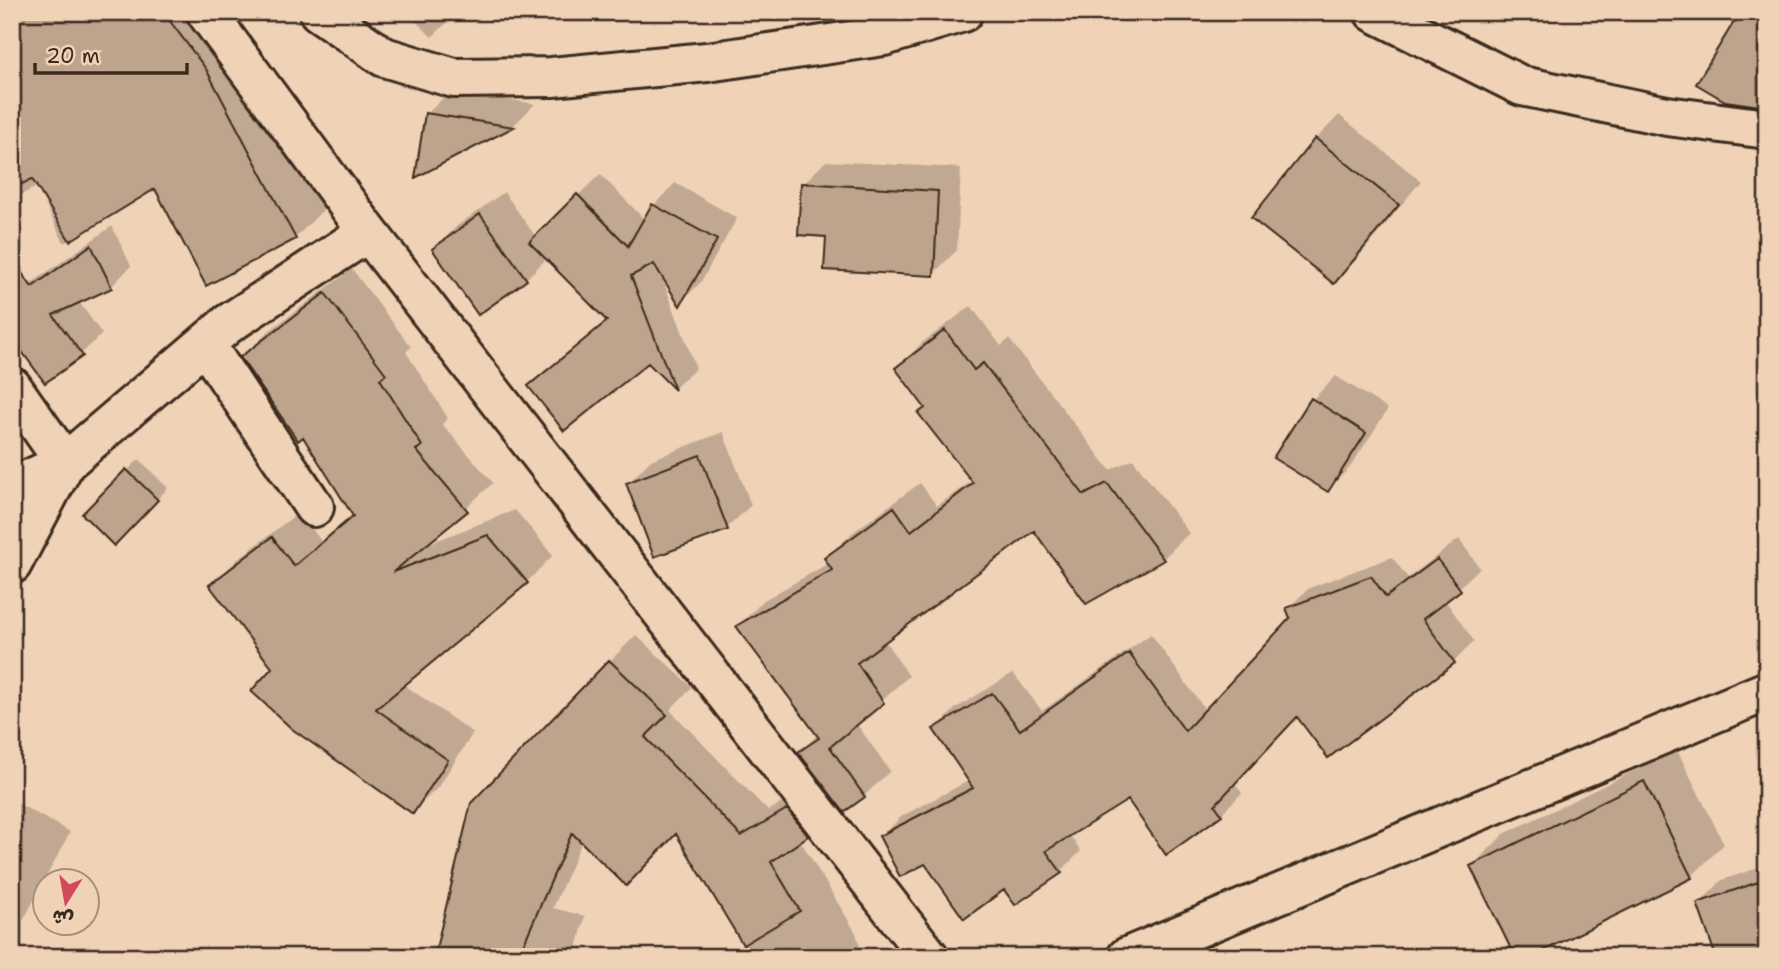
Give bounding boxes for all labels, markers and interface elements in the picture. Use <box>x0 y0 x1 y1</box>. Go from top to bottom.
scale bar <box>35 32 187 76</box>
text: 20 m <box>46 42 100 70</box>
north arrow <box>32 867 102 937</box>
text: ش <box>50 904 75 932</box>

